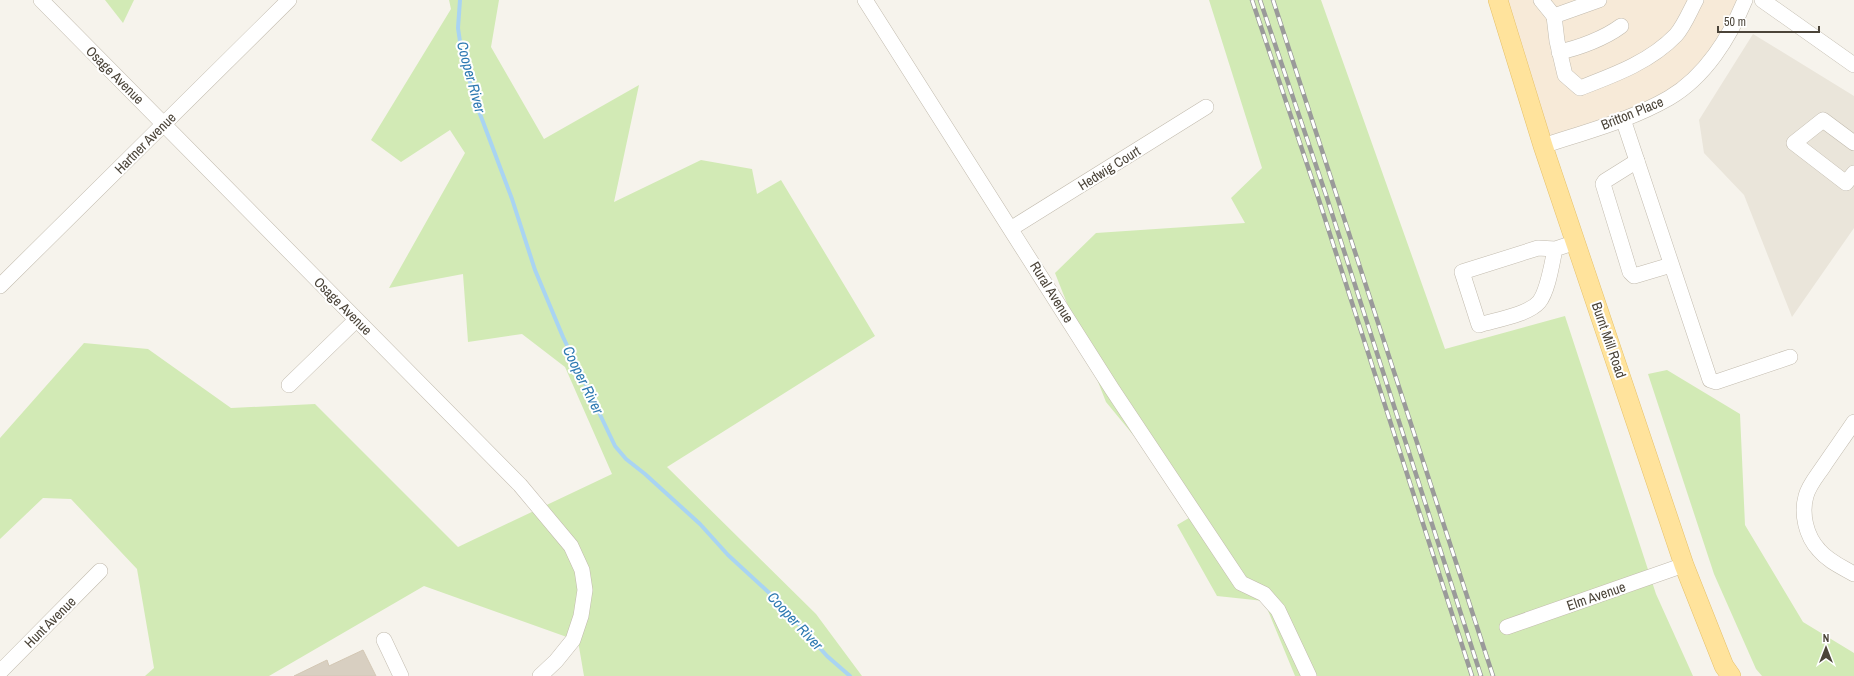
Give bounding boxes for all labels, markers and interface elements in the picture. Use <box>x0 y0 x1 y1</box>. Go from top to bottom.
scale bar <box>1718 8 1819 34</box>
text: 50 m <box>1724 14 1746 30</box>
water label: Cooper River <box>452 39 491 116</box>
street label: Osage Avenue <box>82 42 148 108</box>
street label: Britton Place <box>1598 92 1666 134</box>
street label: Hartner Avenue <box>111 109 179 177</box>
street label: Hedwig Court <box>1074 142 1144 194</box>
street label: Rural Avenue <box>1026 258 1078 326</box>
street label: Osage Avenue <box>310 273 376 339</box>
street label: Burnt Mill Road <box>1588 300 1630 380</box>
water label: Cooper River <box>558 342 609 418</box>
street label: Elm Avenue <box>1564 578 1628 614</box>
water label: Cooper River <box>763 587 829 655</box>
street label: Hunt Avenue <box>20 592 80 652</box>
north arrow <box>1806 628 1846 668</box>
text: N <box>1823 631 1829 645</box>

